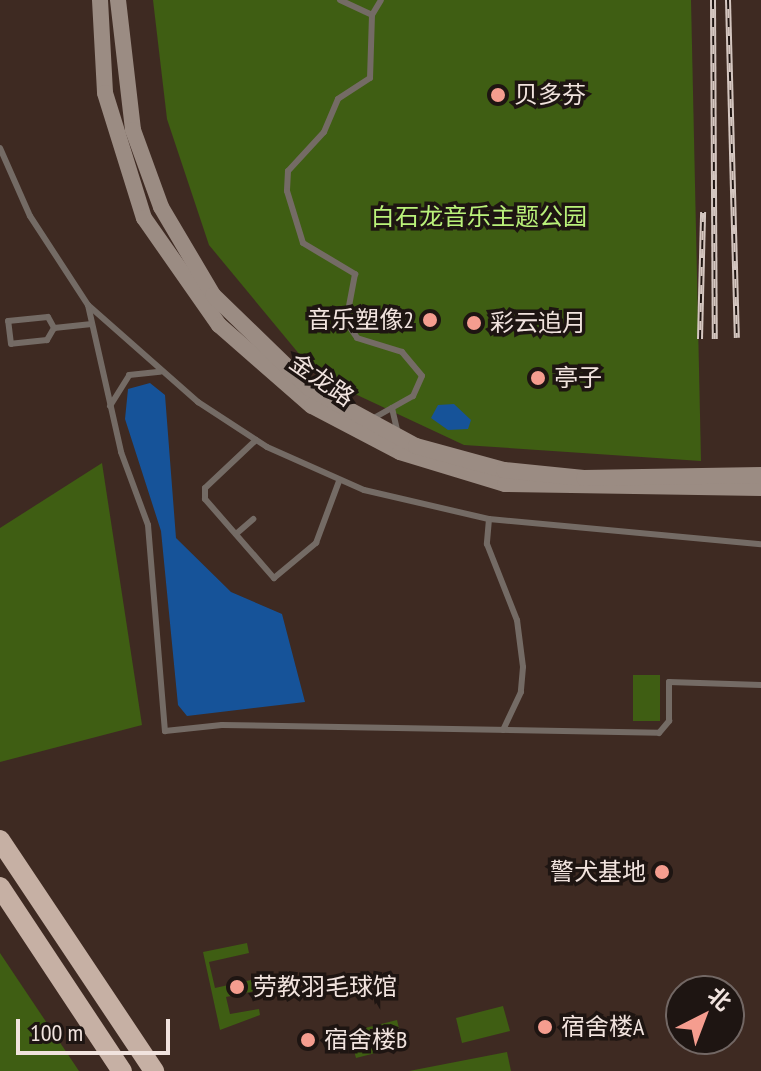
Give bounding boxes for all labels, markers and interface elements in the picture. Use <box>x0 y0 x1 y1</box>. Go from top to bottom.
place label: 贝多芬 <box>514 81 586 109</box>
marker: 贝多芬 <box>489 86 507 104</box>
park label: 白石龙音乐主题公园 <box>371 203 587 231</box>
place label: 音乐塑像2 <box>307 306 414 334</box>
place label: 彩云追月 <box>490 309 586 337</box>
marker: 音乐塑像2 <box>421 311 439 329</box>
marker: 彩云追月 <box>465 314 483 332</box>
street label: 金龙路 <box>284 348 360 412</box>
place label: 亭子 <box>554 364 602 392</box>
marker: 亭子 <box>529 369 547 387</box>
place label: 警犬基地 <box>550 858 646 886</box>
marker: 警犬基地 <box>653 863 671 881</box>
place label: 劳教羽毛球馆 <box>253 973 397 1001</box>
north arrow <box>665 975 745 1055</box>
marker: 劳教羽毛球馆 <box>228 978 246 996</box>
text: 北 <box>702 981 737 1016</box>
scale bar <box>20 1003 174 1053</box>
place label: 宿舍楼A <box>561 1013 644 1041</box>
text: 100 m <box>30 1017 83 1048</box>
marker: 宿舍楼A <box>536 1018 554 1036</box>
place label: 宿舍楼B <box>324 1026 407 1054</box>
marker: 宿舍楼B <box>299 1031 317 1049</box>

